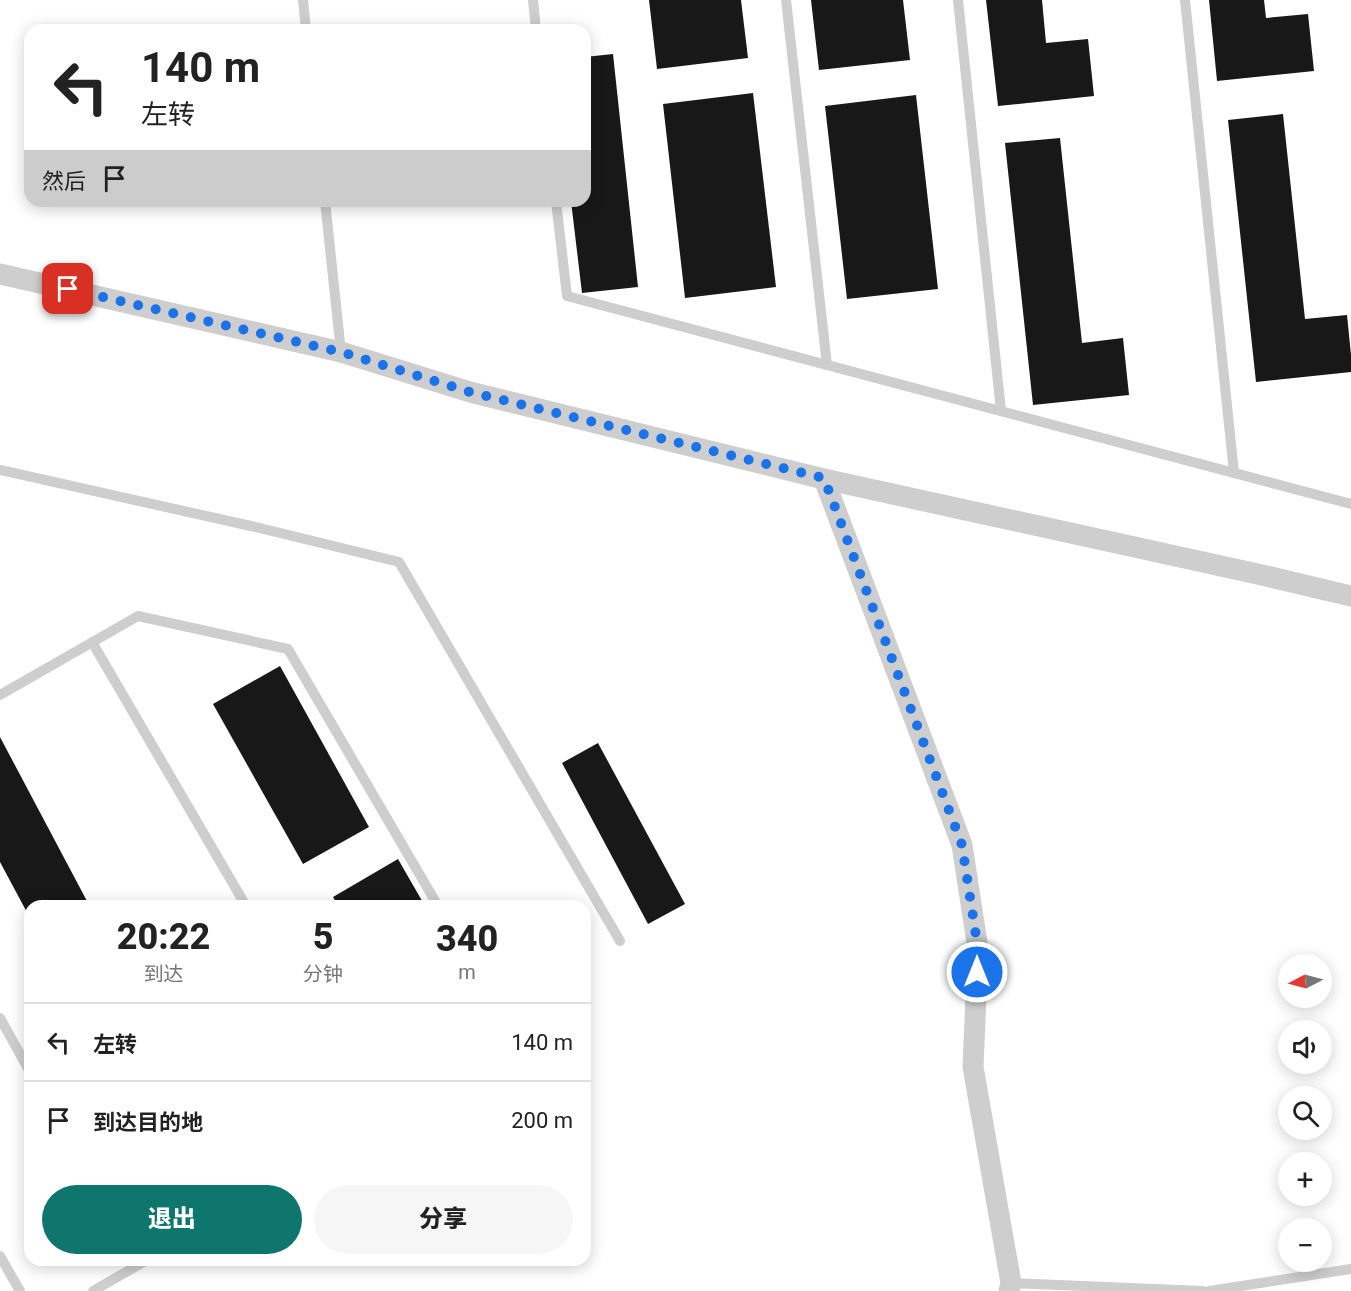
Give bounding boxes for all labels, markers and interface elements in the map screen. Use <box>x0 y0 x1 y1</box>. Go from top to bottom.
text: 140 m <box>141 43 260 92</box>
icon: left <box>42 48 120 126</box>
text: 左转 <box>141 99 195 131</box>
icon: arrive <box>98 162 131 195</box>
text: 然后 <box>42 169 86 194</box>
pin <box>42 263 93 314</box>
icon: arrive <box>51 272 84 305</box>
text: 20:22 <box>117 916 210 958</box>
text: 5 <box>313 916 333 958</box>
text: 340 <box>436 918 498 960</box>
position arrow <box>945 940 1009 1004</box>
north arrow <box>1278 954 1332 1008</box>
map controls <box>1278 954 1332 1272</box>
text: m <box>458 960 476 984</box>
text: 到达 <box>144 962 184 986</box>
text: 分钟 <box>303 962 343 986</box>
button: sound <box>1278 1020 1332 1074</box>
icon: left <box>42 1026 75 1059</box>
text: 140 m <box>511 1030 573 1055</box>
text: 左转 <box>93 1032 137 1057</box>
button: search <box>1278 1086 1332 1140</box>
icon: arrive <box>42 1104 75 1137</box>
text: 200 m <box>511 1108 573 1133</box>
text: 到达目的地 <box>93 1110 203 1135</box>
button: + <box>1278 1152 1332 1206</box>
button: 退出 <box>42 1185 302 1254</box>
button: 分享 <box>314 1185 573 1254</box>
button: − <box>1278 1218 1332 1272</box>

